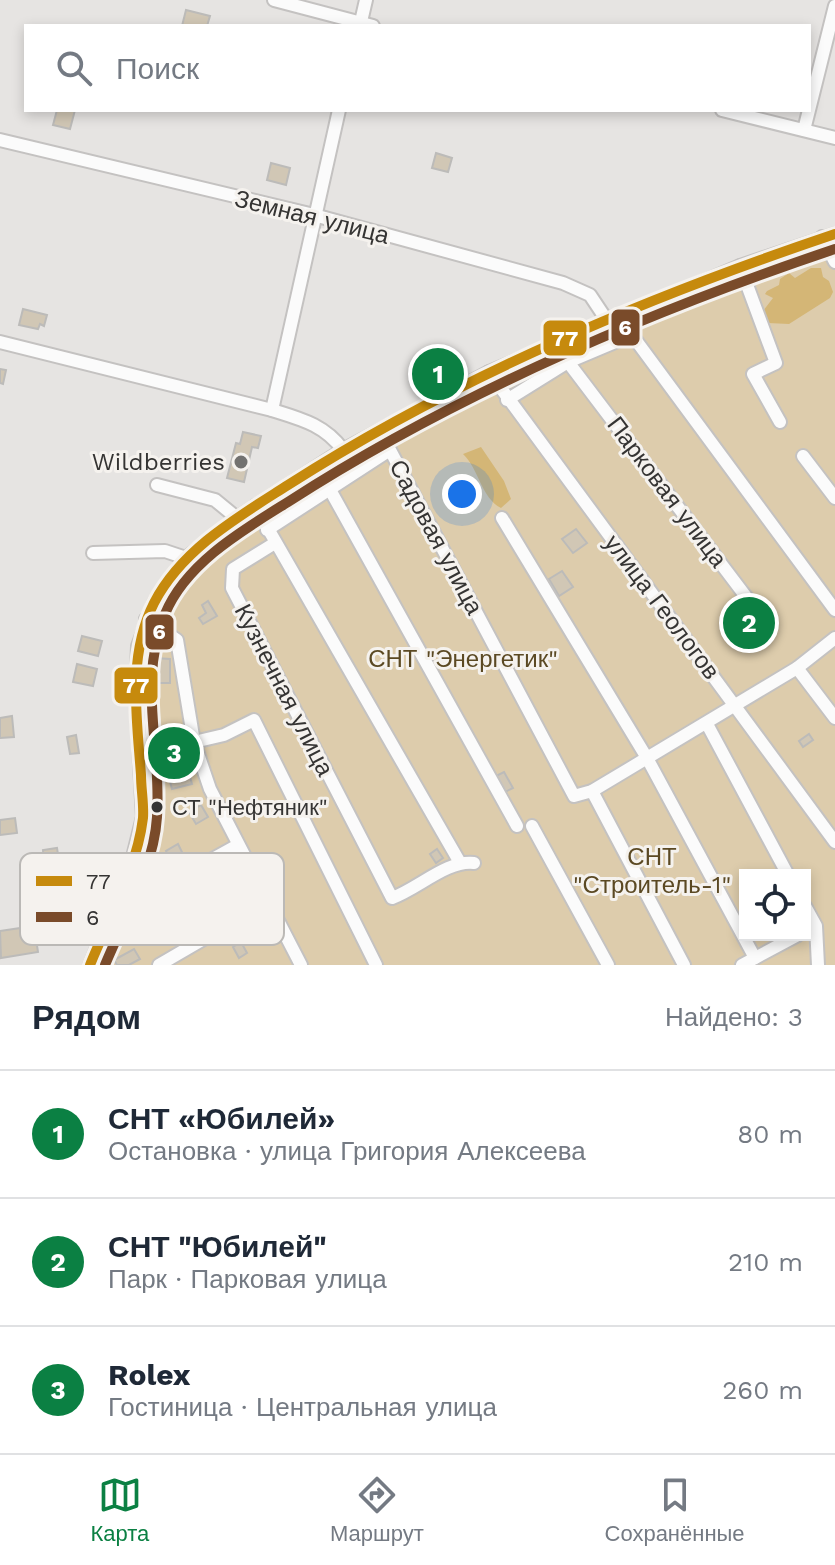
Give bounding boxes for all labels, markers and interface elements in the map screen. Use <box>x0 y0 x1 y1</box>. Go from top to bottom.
search box <box>24 24 811 112</box>
icon: search <box>52 46 96 90</box>
text: Поиск <box>116 51 199 86</box>
street label: Земная улица <box>232 184 393 250</box>
line badge: 6 <box>610 308 641 347</box>
text: 6 <box>618 315 632 340</box>
line badge: 77 <box>542 319 588 357</box>
text: 77 <box>552 326 578 351</box>
pin: 1 <box>412 344 464 404</box>
street label: Парковая улица <box>601 411 733 573</box>
place label: Wildberries <box>92 448 225 476</box>
marker: Wildberries <box>232 453 250 471</box>
street label: Садовая улица <box>383 455 489 620</box>
your location <box>442 474 482 514</box>
street label: улица Геологов <box>599 529 725 685</box>
pin: 2 <box>723 593 775 653</box>
street label: Кузнечная улица <box>229 599 340 781</box>
line badge: 6 <box>144 613 175 651</box>
text: 6 <box>152 619 166 644</box>
park label: СНТ "Энергетик" <box>368 645 558 673</box>
line badge: 77 <box>113 666 159 705</box>
text: 77 <box>123 673 149 698</box>
pin: 3 <box>148 723 200 783</box>
place label: СТ "Нефтяник" <box>172 795 328 820</box>
marker: СТ "Нефтяник" <box>149 799 165 815</box>
park label: СНТ "Строитель-1" <box>573 843 731 899</box>
legend <box>20 853 284 945</box>
text: 77 <box>86 869 111 894</box>
map controls <box>739 869 811 941</box>
button: locate <box>739 869 811 941</box>
text: 6 <box>86 905 99 930</box>
text: Рядом <box>32 997 141 1037</box>
text: Найдено: 3 <box>665 1002 803 1032</box>
text: СНТ «Юбилей» <box>108 1101 335 1136</box>
text: 1 <box>52 1119 64 1149</box>
text: 80 m <box>737 1119 803 1149</box>
text: Остановка · улица Григория Алексеева <box>108 1136 586 1166</box>
text: СНТ "Юбилей" <box>108 1229 327 1264</box>
text: 2 <box>50 1247 66 1277</box>
text: 210 m <box>728 1247 803 1277</box>
text: Парк · Парковая улица <box>108 1264 387 1294</box>
text: Rolex <box>108 1357 191 1392</box>
text: 3 <box>50 1375 66 1405</box>
text: 260 m <box>722 1375 803 1405</box>
text: Гостиница · Центральная улица <box>108 1392 497 1422</box>
tab: Карта <box>90 1473 149 1547</box>
tab: Маршрут <box>330 1473 424 1547</box>
tab: Сохранённые <box>605 1473 745 1547</box>

